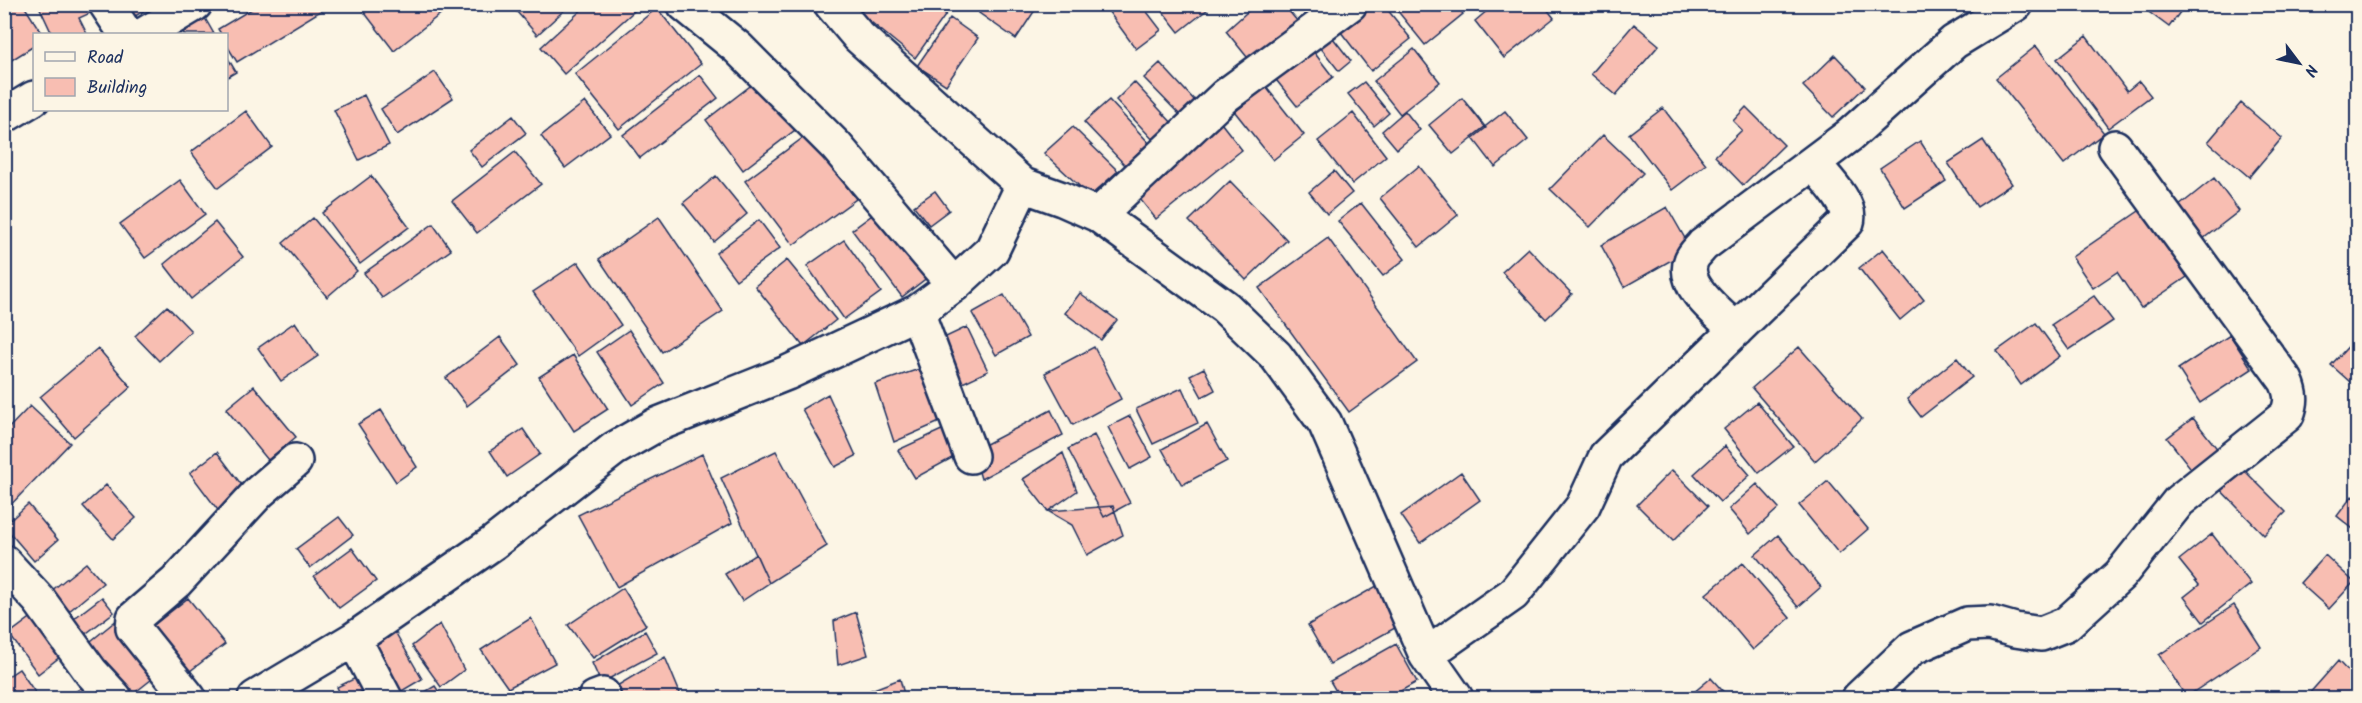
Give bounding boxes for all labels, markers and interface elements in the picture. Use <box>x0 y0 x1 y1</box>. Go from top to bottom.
legend <box>33 33 228 111</box>
north arrow <box>2269 33 2329 93</box>
text: Road <box>87 44 124 73</box>
text: N <box>2297 59 2324 81</box>
text: Building <box>87 74 147 103</box>

